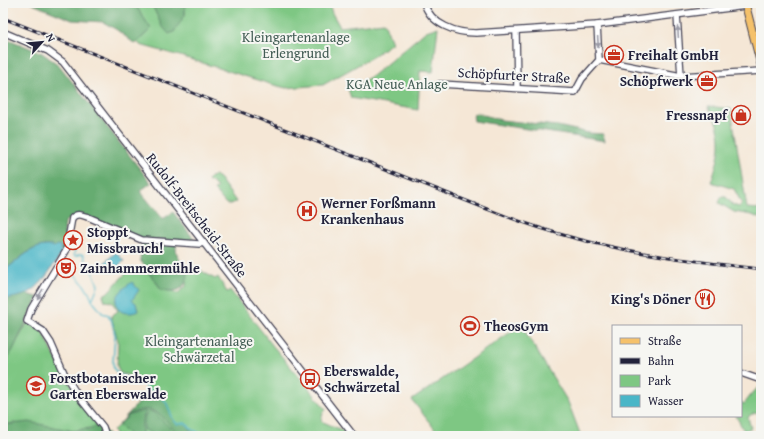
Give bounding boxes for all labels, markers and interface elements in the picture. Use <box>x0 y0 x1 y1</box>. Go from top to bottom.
north arrow <box>22 22 62 62</box>
one-way arrow <box>675 26 682 38</box>
park label: Kleingartenanlage Erlengrund <box>242 27 350 63</box>
text: N <box>42 31 60 45</box>
one-way arrow <box>594 36 601 48</box>
office icon: Freihalt GmbH <box>603 44 625 66</box>
place label: Freihalt GmbH <box>628 45 719 65</box>
street label: Schöpfurter Straße <box>457 62 571 88</box>
office icon: Schöpfwerk <box>696 70 718 92</box>
place label: Schöpfwerk <box>620 71 694 91</box>
park label: KGA Neue Anlage <box>346 74 448 94</box>
shop icon: Fressnapf <box>730 104 752 126</box>
place label: Fressnapf <box>666 105 729 125</box>
street label: Rudolf-Breitscheid-Straße <box>142 148 252 282</box>
place label: Werner Forßmann Krankenhaus <box>321 193 436 229</box>
hospital icon: Werner Forßmann Krankenhaus <box>296 200 318 222</box>
place label: Stoppt Missbrauch! <box>87 222 164 258</box>
place icon: Stoppt Missbrauch! <box>62 229 84 251</box>
theatre icon: Zainhammermühle <box>55 257 77 279</box>
place label: Zainhammermühle <box>80 258 200 278</box>
one-way arrow <box>36 288 43 300</box>
restaurant icon: King's Döner <box>694 288 716 310</box>
place label: King's Döner <box>611 289 692 309</box>
sports icon: TheosGym <box>459 315 481 337</box>
place label: TheosGym <box>484 316 549 336</box>
legend <box>612 325 742 417</box>
park label: Kleingartenanlage Schwärzetal <box>145 331 253 367</box>
text: Straße <box>648 332 682 349</box>
text: Bahn <box>648 352 674 369</box>
place label: Eberswalde, Schwärzetal <box>324 361 401 397</box>
place label: Forstbotanischer Garten Eberswalde <box>50 368 167 404</box>
bus stop icon: Eberswalde, Schwärzetal <box>299 368 321 390</box>
text: Park <box>648 372 672 389</box>
school or university icon: Forstbotanischer Garten Eberswalde <box>25 375 47 397</box>
text: Wasser <box>648 392 684 409</box>

